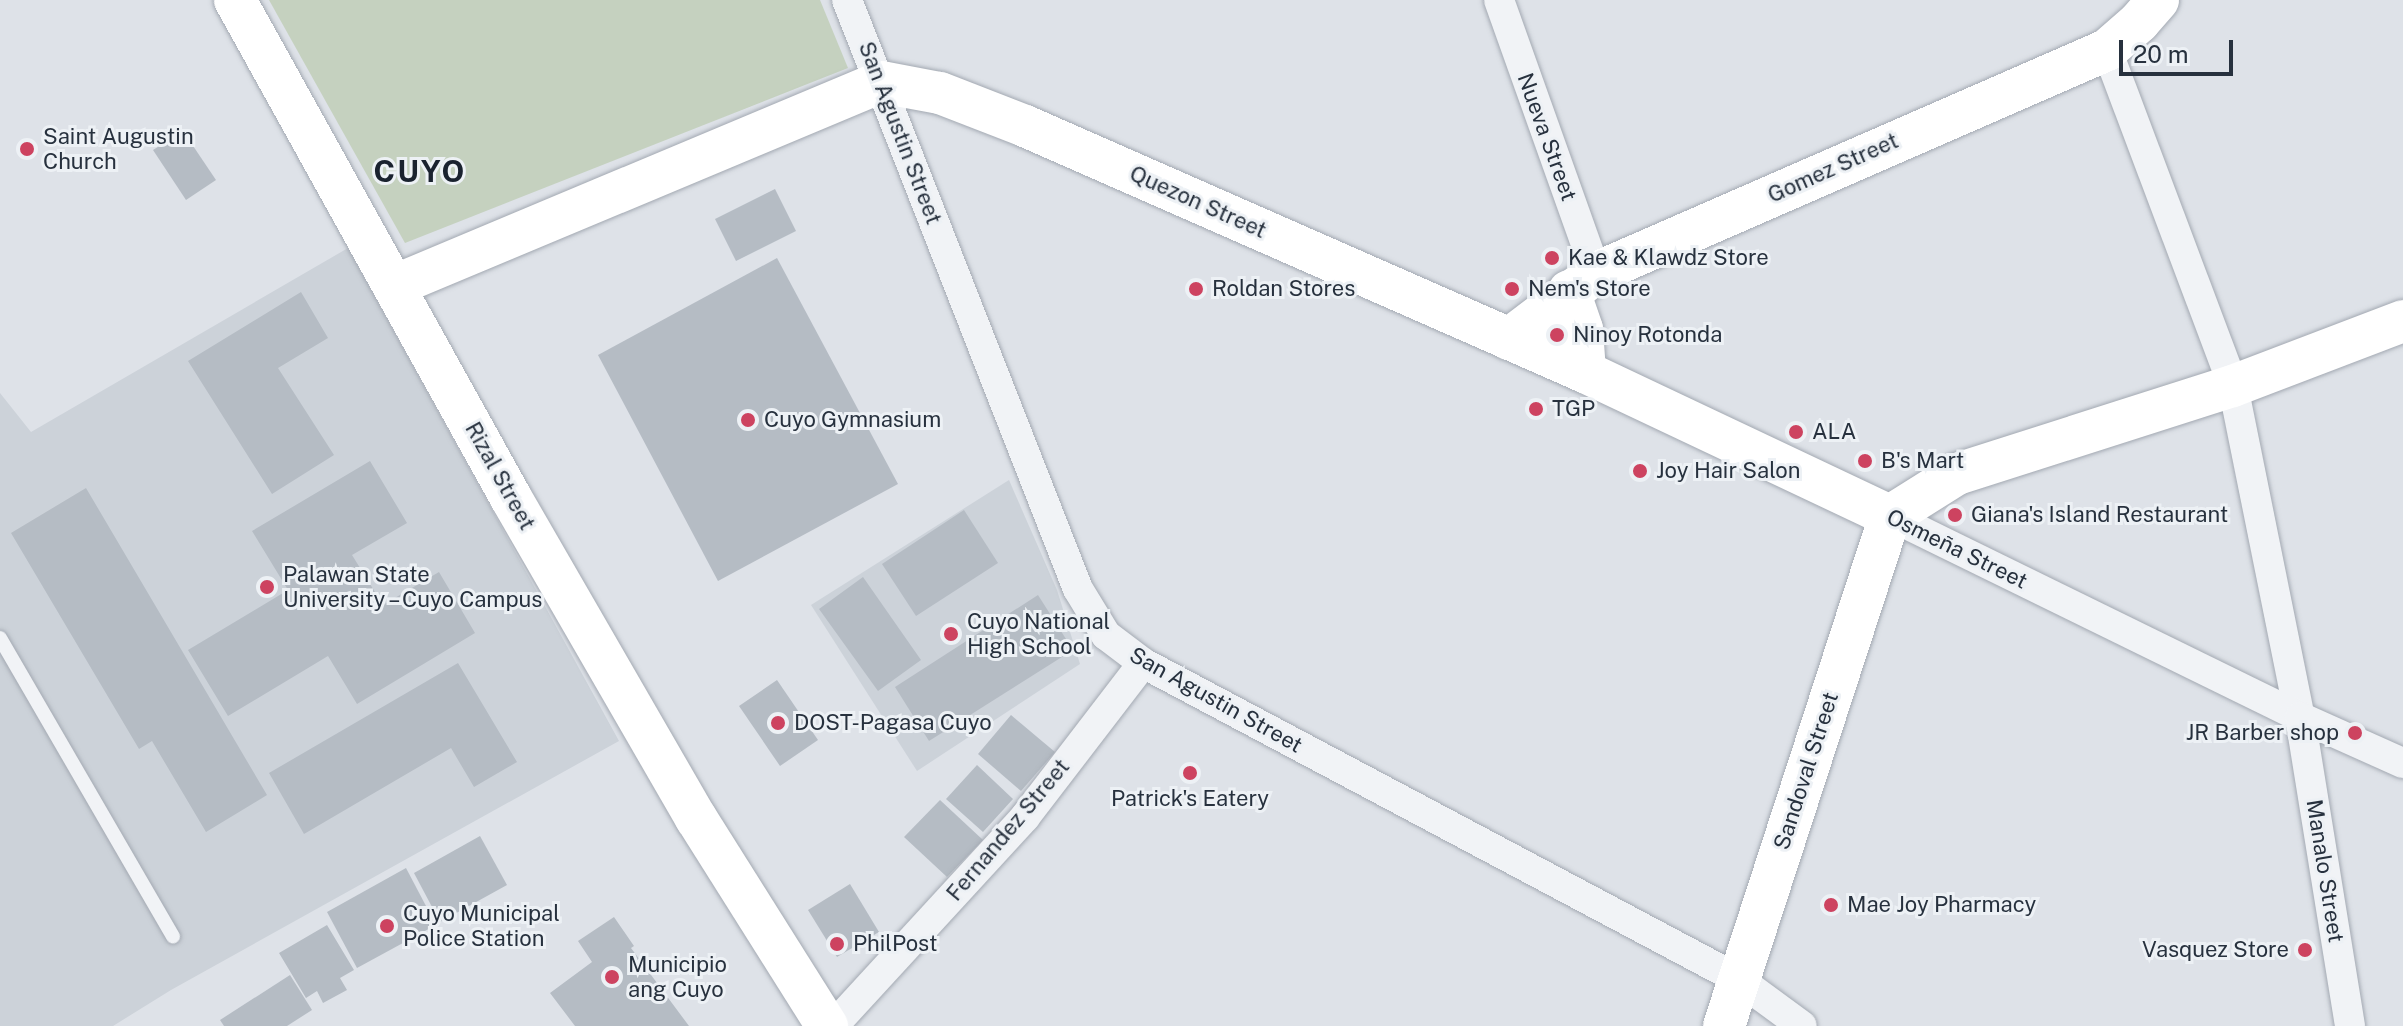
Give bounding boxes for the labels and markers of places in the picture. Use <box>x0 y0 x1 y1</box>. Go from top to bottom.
place label: Saint Augustin Church <box>43 123 194 174</box>
marker: Saint Augustin Church <box>18 140 36 158</box>
place label: Kae & Klawdz Store <box>1568 245 1769 271</box>
marker: Kae & Klawdz Store <box>1543 249 1561 267</box>
place label: Roldan Stores <box>1212 276 1355 302</box>
place label: Nem's Store <box>1528 276 1651 302</box>
marker: Roldan Stores <box>1187 280 1205 298</box>
marker: Nem's Store <box>1503 280 1521 298</box>
place label: Ninoy Rotonda <box>1573 322 1722 348</box>
marker: Ninoy Rotonda <box>1548 326 1566 344</box>
place label: TGP <box>1552 396 1595 422</box>
marker: TGP <box>1527 400 1545 418</box>
place label: Cuyo Gymnasium <box>764 407 941 433</box>
marker: Cuyo Gymnasium <box>739 411 757 429</box>
place label: ALA <box>1812 419 1856 445</box>
marker: ALA <box>1787 423 1805 441</box>
place label: B's Mart <box>1881 448 1964 474</box>
marker: B's Mart <box>1856 452 1874 470</box>
place label: Joy Hair Salon <box>1656 458 1801 484</box>
marker: Joy Hair Salon <box>1631 462 1649 480</box>
place label: Giana's Island Restaurant <box>1971 502 2228 528</box>
marker: Giana's Island Restaurant <box>1946 506 1964 524</box>
place label: Palawan State University – Cuyo Campus <box>283 561 549 612</box>
marker: Palawan State University – Cuyo Campus <box>258 578 276 596</box>
place label: Cuyo National High School <box>967 608 1110 660</box>
marker: Cuyo National High School <box>942 625 960 643</box>
place label: DOST-Pagasa Cuyo <box>794 710 992 736</box>
marker: DOST-Pagasa Cuyo <box>769 714 787 732</box>
place label: JR Barber shop <box>2186 720 2339 746</box>
marker: JR Barber shop <box>2346 724 2364 742</box>
marker: Patrick's Eatery <box>1181 764 1199 782</box>
place label: Patrick's Eatery <box>1111 786 1269 812</box>
place label: Mae Joy Pharmacy <box>1847 892 2036 918</box>
marker: Mae Joy Pharmacy <box>1822 896 1840 914</box>
place label: Cuyo Municipal Police Station <box>403 900 560 952</box>
marker: Cuyo Municipal Police Station <box>378 917 396 935</box>
place label: PhilPost <box>853 931 938 957</box>
marker: PhilPost <box>828 935 846 953</box>
place label: Vasquez Store <box>2142 937 2289 963</box>
marker: Vasquez Store <box>2296 941 2314 959</box>
place label: Municipio ang Cuyo <box>628 951 727 1002</box>
marker: Municipio ang Cuyo <box>603 968 621 986</box>

